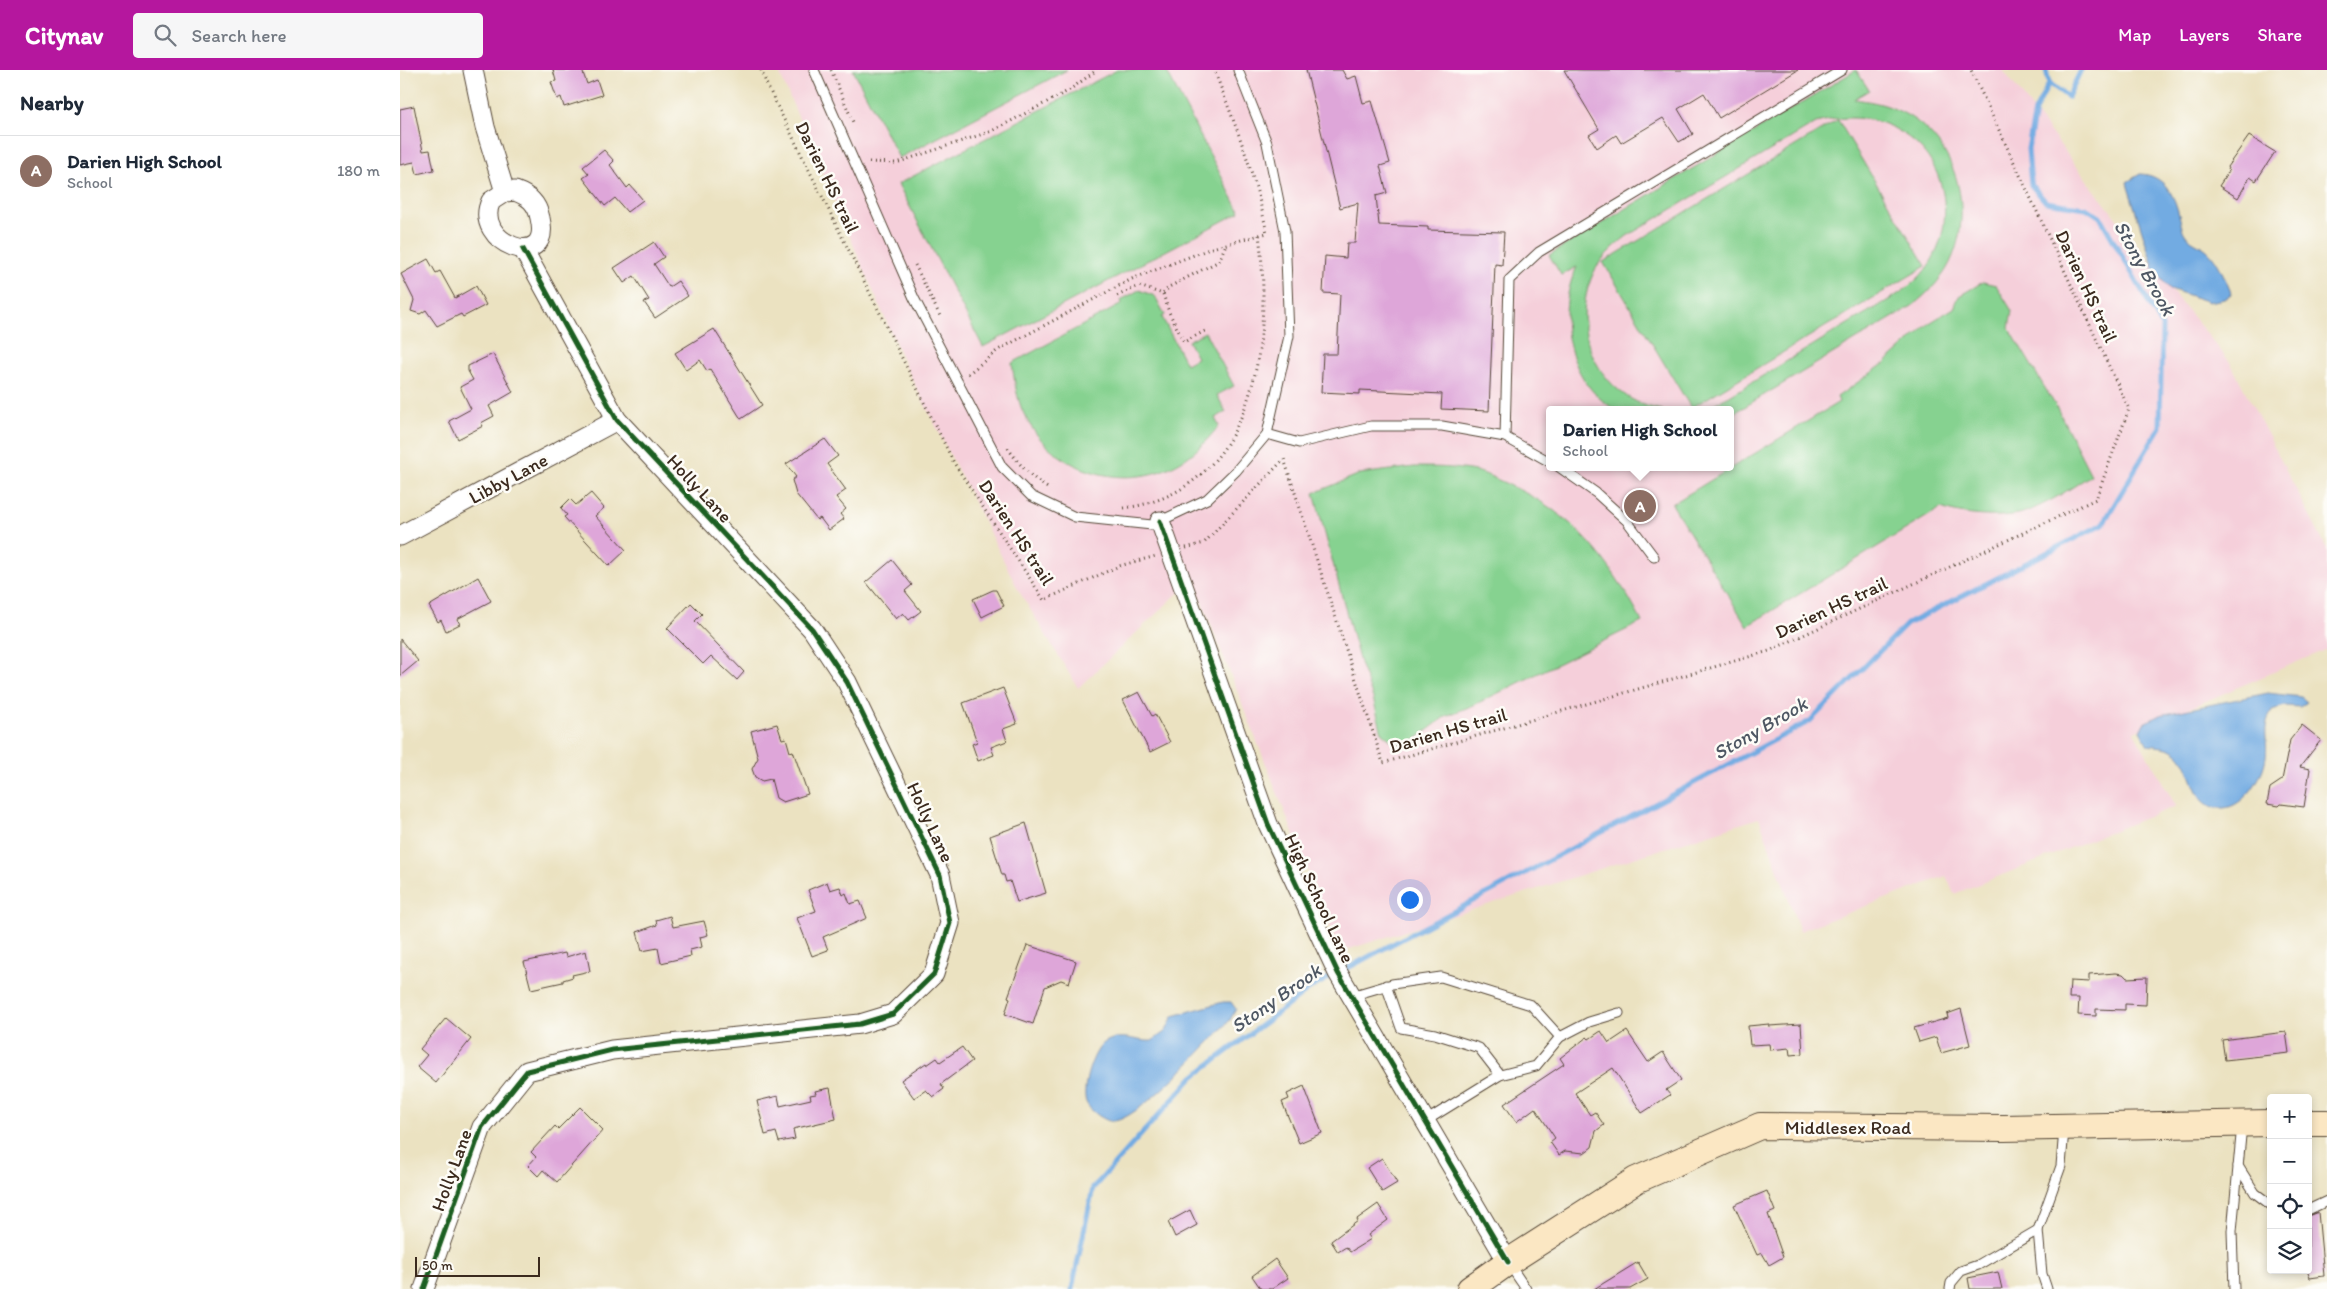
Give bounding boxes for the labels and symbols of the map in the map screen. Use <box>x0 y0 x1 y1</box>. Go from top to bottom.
street label: Darien HS trail <box>791 118 865 237</box>
water label: Stony Brook <box>2109 216 2182 321</box>
street label: Darien HS trail <box>2050 226 2123 347</box>
street label: Libby Lane <box>465 448 552 509</box>
street label: Holly Lane <box>662 449 737 528</box>
street label: Darien HS trail <box>974 475 1060 590</box>
pin: A <box>1624 487 1656 525</box>
street label: Darien HS trail <box>1771 571 1892 644</box>
water label: Stony Brook <box>1709 691 1813 765</box>
street label: Darien HS trail <box>1387 703 1510 758</box>
street label: Holly Lane <box>902 779 959 866</box>
street label: High School Lane <box>1280 830 1360 966</box>
your location <box>1397 887 1423 913</box>
water label: Stony Brook <box>1226 957 1327 1038</box>
street label: Middlesex Road <box>1785 1116 1912 1139</box>
street label: Holly Lane <box>426 1126 477 1214</box>
scale bar <box>415 1254 540 1277</box>

